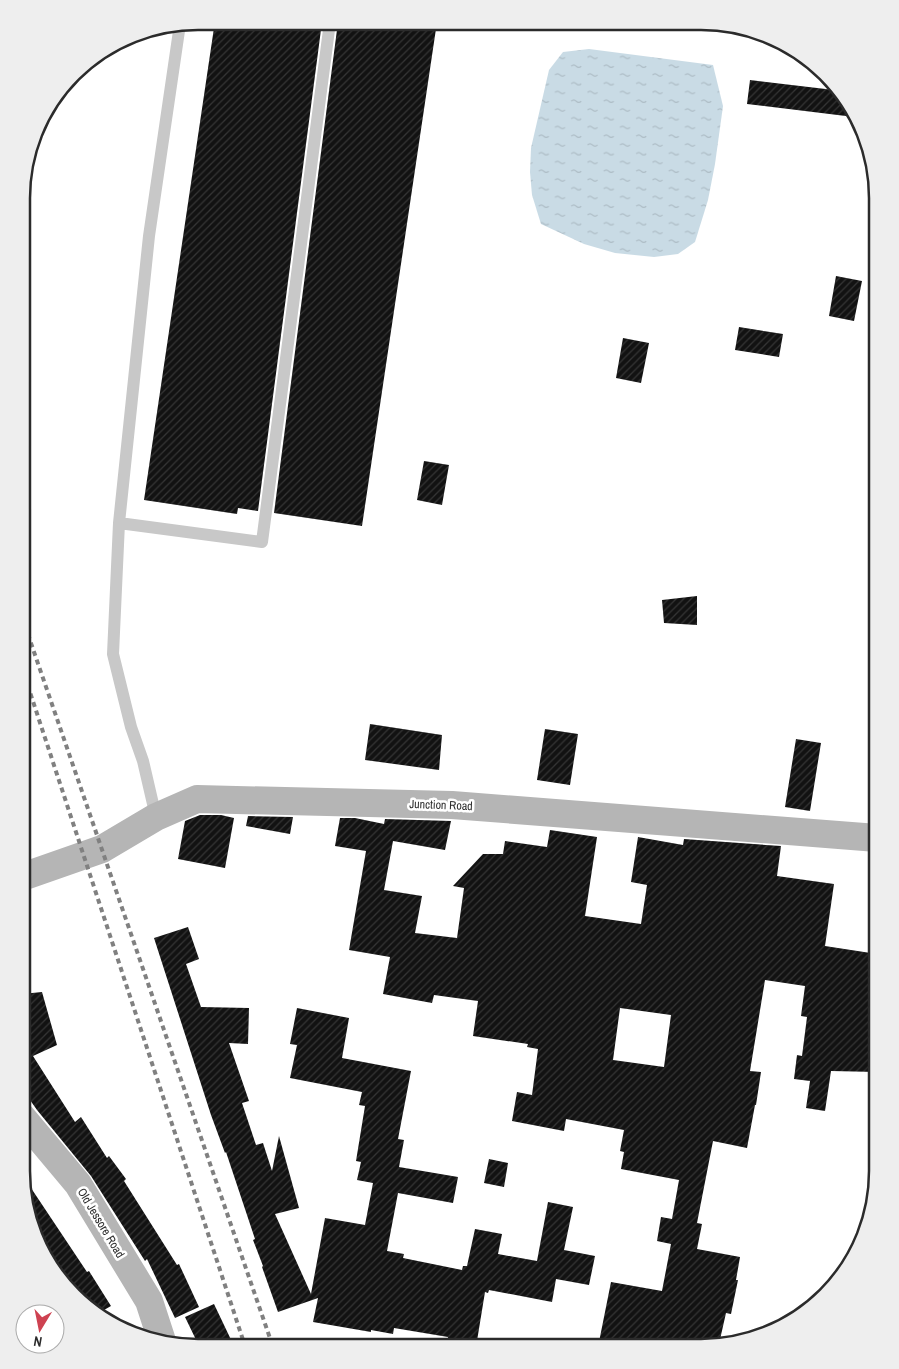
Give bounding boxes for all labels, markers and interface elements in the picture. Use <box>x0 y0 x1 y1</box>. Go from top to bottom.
street label: Junction Road <box>409 796 473 814</box>
street label: Old Jessore Road <box>74 1185 128 1261</box>
north arrow <box>15 1304 65 1354</box>
text: N <box>32 1332 43 1351</box>

